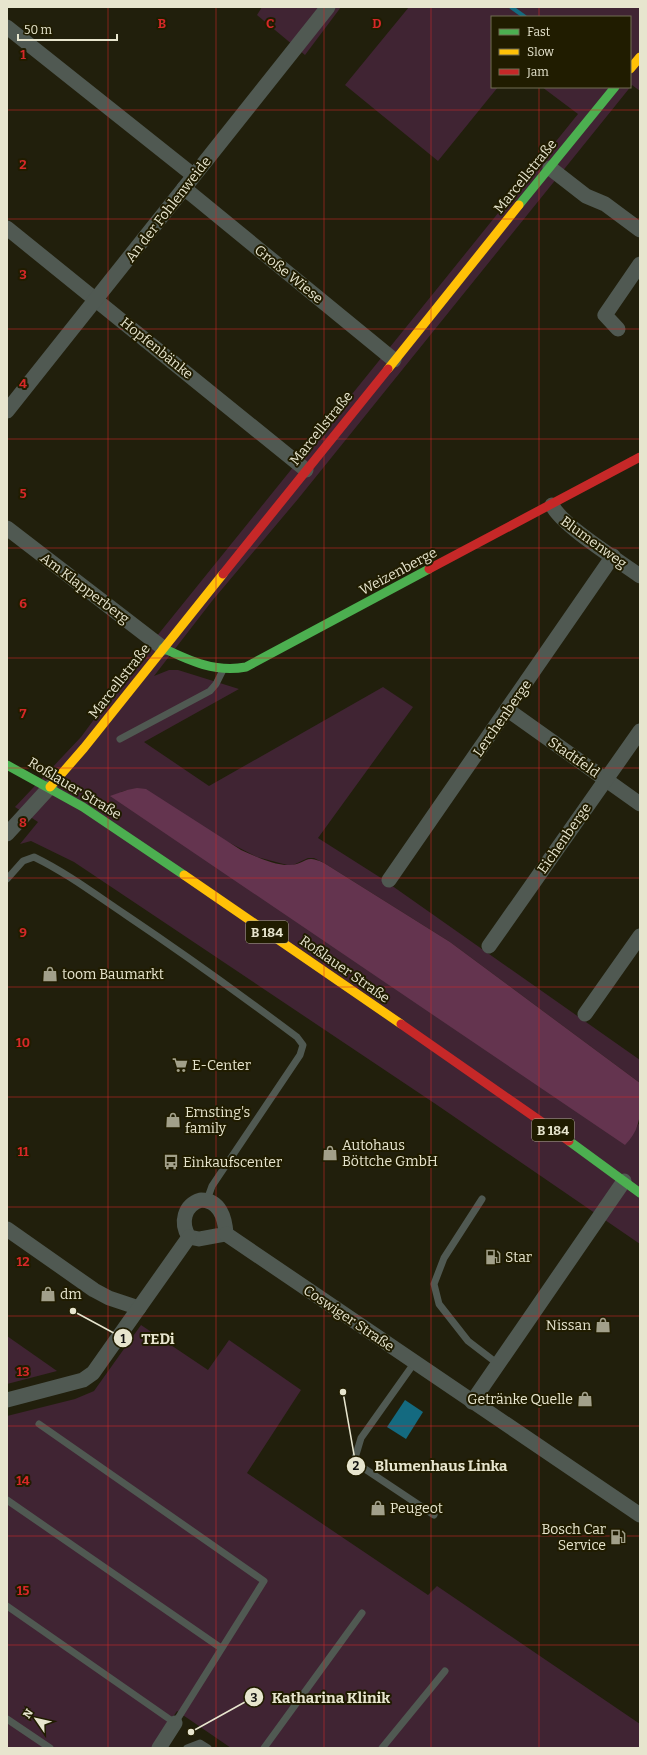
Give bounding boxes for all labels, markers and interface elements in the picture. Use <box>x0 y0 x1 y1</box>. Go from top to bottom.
scale bar <box>18 16 117 42</box>
text: B <box>158 16 166 31</box>
text: C <box>266 16 274 31</box>
text: D <box>372 16 382 31</box>
legend <box>491 16 631 88</box>
text: 50 m <box>24 23 53 37</box>
text: Fast <box>527 25 551 39</box>
text: Slow <box>527 45 554 59</box>
text: 1 <box>20 47 26 62</box>
text: Jam <box>526 65 549 79</box>
street label: Marcellstraße <box>490 136 560 217</box>
street label: An der Fohlenweide <box>122 153 215 265</box>
text: 2 <box>19 157 27 172</box>
street label: Große Wiese <box>251 241 327 307</box>
text: 3 <box>19 267 27 282</box>
street label: Hopfenbänke <box>117 314 196 383</box>
text: 4 <box>19 376 27 391</box>
street label: Marcellstraße <box>286 388 356 469</box>
text: 5 <box>19 486 27 501</box>
street label: Blumenweg <box>557 513 630 572</box>
street label: Weizenberge <box>357 544 440 599</box>
street label: Am Klapperberg <box>37 549 133 627</box>
text: 6 <box>19 596 27 611</box>
street label: Marcellstraße <box>85 641 154 722</box>
street label: Lerchenberge <box>470 676 535 760</box>
text: 7 <box>20 706 27 721</box>
street label: Stadtfeld <box>545 734 603 781</box>
street label: Roßlauer Straße <box>25 754 125 823</box>
street label: Eichenberge <box>534 800 595 877</box>
text: 8 <box>19 815 27 830</box>
road number: B 184 <box>246 921 288 943</box>
text: 9 <box>19 925 27 940</box>
street label: Roßlauer Straße <box>296 932 393 1007</box>
shop icon: toom Baumarkt <box>41 965 59 983</box>
place label: toom Baumarkt <box>62 966 164 983</box>
text: 10 <box>16 1035 30 1050</box>
supermarket icon: E-Center <box>171 1056 189 1074</box>
place label: E-Center <box>192 1057 251 1074</box>
place label: Ernsting's family <box>185 1104 250 1137</box>
shop icon: Ernsting's family <box>164 1111 182 1129</box>
road number: B 184 <box>532 1119 574 1141</box>
place label: Autohaus Böttche GmbH <box>342 1137 438 1170</box>
text: 11 <box>17 1144 29 1159</box>
shop icon: Autohaus Böttche GmbH <box>321 1144 339 1162</box>
bus stop icon: Einkaufscenter <box>162 1153 180 1171</box>
place label: Einkaufscenter <box>183 1154 282 1171</box>
fuel station icon: Star <box>484 1248 502 1266</box>
place label: Star <box>505 1249 532 1266</box>
text: 12 <box>17 1254 29 1269</box>
street label: Coswiger Straße <box>300 1282 397 1355</box>
shop icon: dm <box>39 1285 57 1303</box>
place label: dm <box>60 1286 82 1303</box>
shop icon: Nissan <box>594 1316 612 1334</box>
place label: Nissan <box>546 1317 591 1334</box>
callout: TEDi <box>113 1325 182 1352</box>
text: TEDi <box>141 1330 175 1348</box>
text: 1 <box>120 1332 126 1346</box>
text: 13 <box>16 1364 30 1379</box>
shop icon: Getränke Quelle <box>576 1390 594 1408</box>
place label: Getränke Quelle <box>467 1391 573 1408</box>
callout: Blumenhaus Linka <box>346 1452 515 1479</box>
text: Blumenhaus Linka <box>374 1457 508 1475</box>
text: 2 <box>353 1459 360 1473</box>
text: 14 <box>16 1473 30 1488</box>
shop icon: Peugeot <box>369 1499 387 1517</box>
place label: Peugeot <box>390 1500 443 1517</box>
place label: Bosch Car Service <box>541 1521 606 1554</box>
fuel station icon: Bosch Car Service <box>609 1528 627 1546</box>
text: 15 <box>17 1583 29 1598</box>
callout: Katharina Klinik <box>244 1684 399 1711</box>
text: Katharina Klinik <box>272 1689 390 1707</box>
text: 3 <box>251 1691 258 1705</box>
north arrow <box>16 1699 56 1739</box>
text: N <box>20 1706 36 1721</box>

